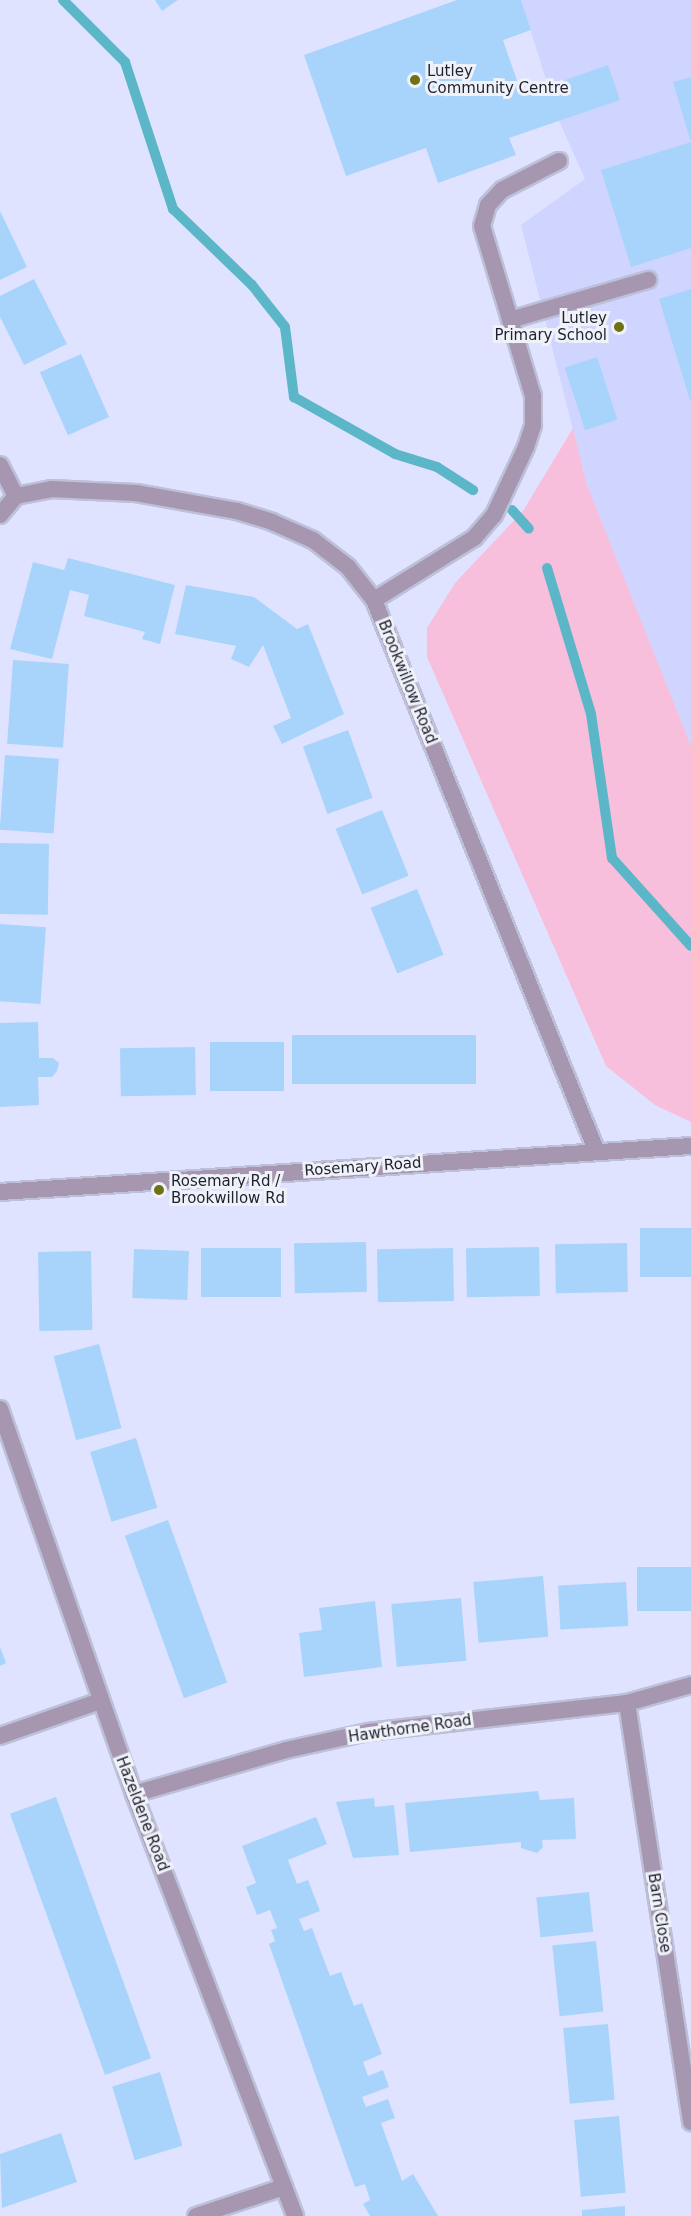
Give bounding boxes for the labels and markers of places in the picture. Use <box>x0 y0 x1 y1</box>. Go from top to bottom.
place label: Lutley Community Centre <box>427 62 569 97</box>
marker: Lutley Community Centre <box>408 73 422 87</box>
place label: Lutley Primary School <box>494 309 607 344</box>
marker: Lutley Primary School <box>612 320 626 334</box>
place label: Rosemary Rd / Brookwillow Rd <box>171 1172 285 1207</box>
marker: Rosemary Rd / Brookwillow Rd <box>152 1183 166 1197</box>

